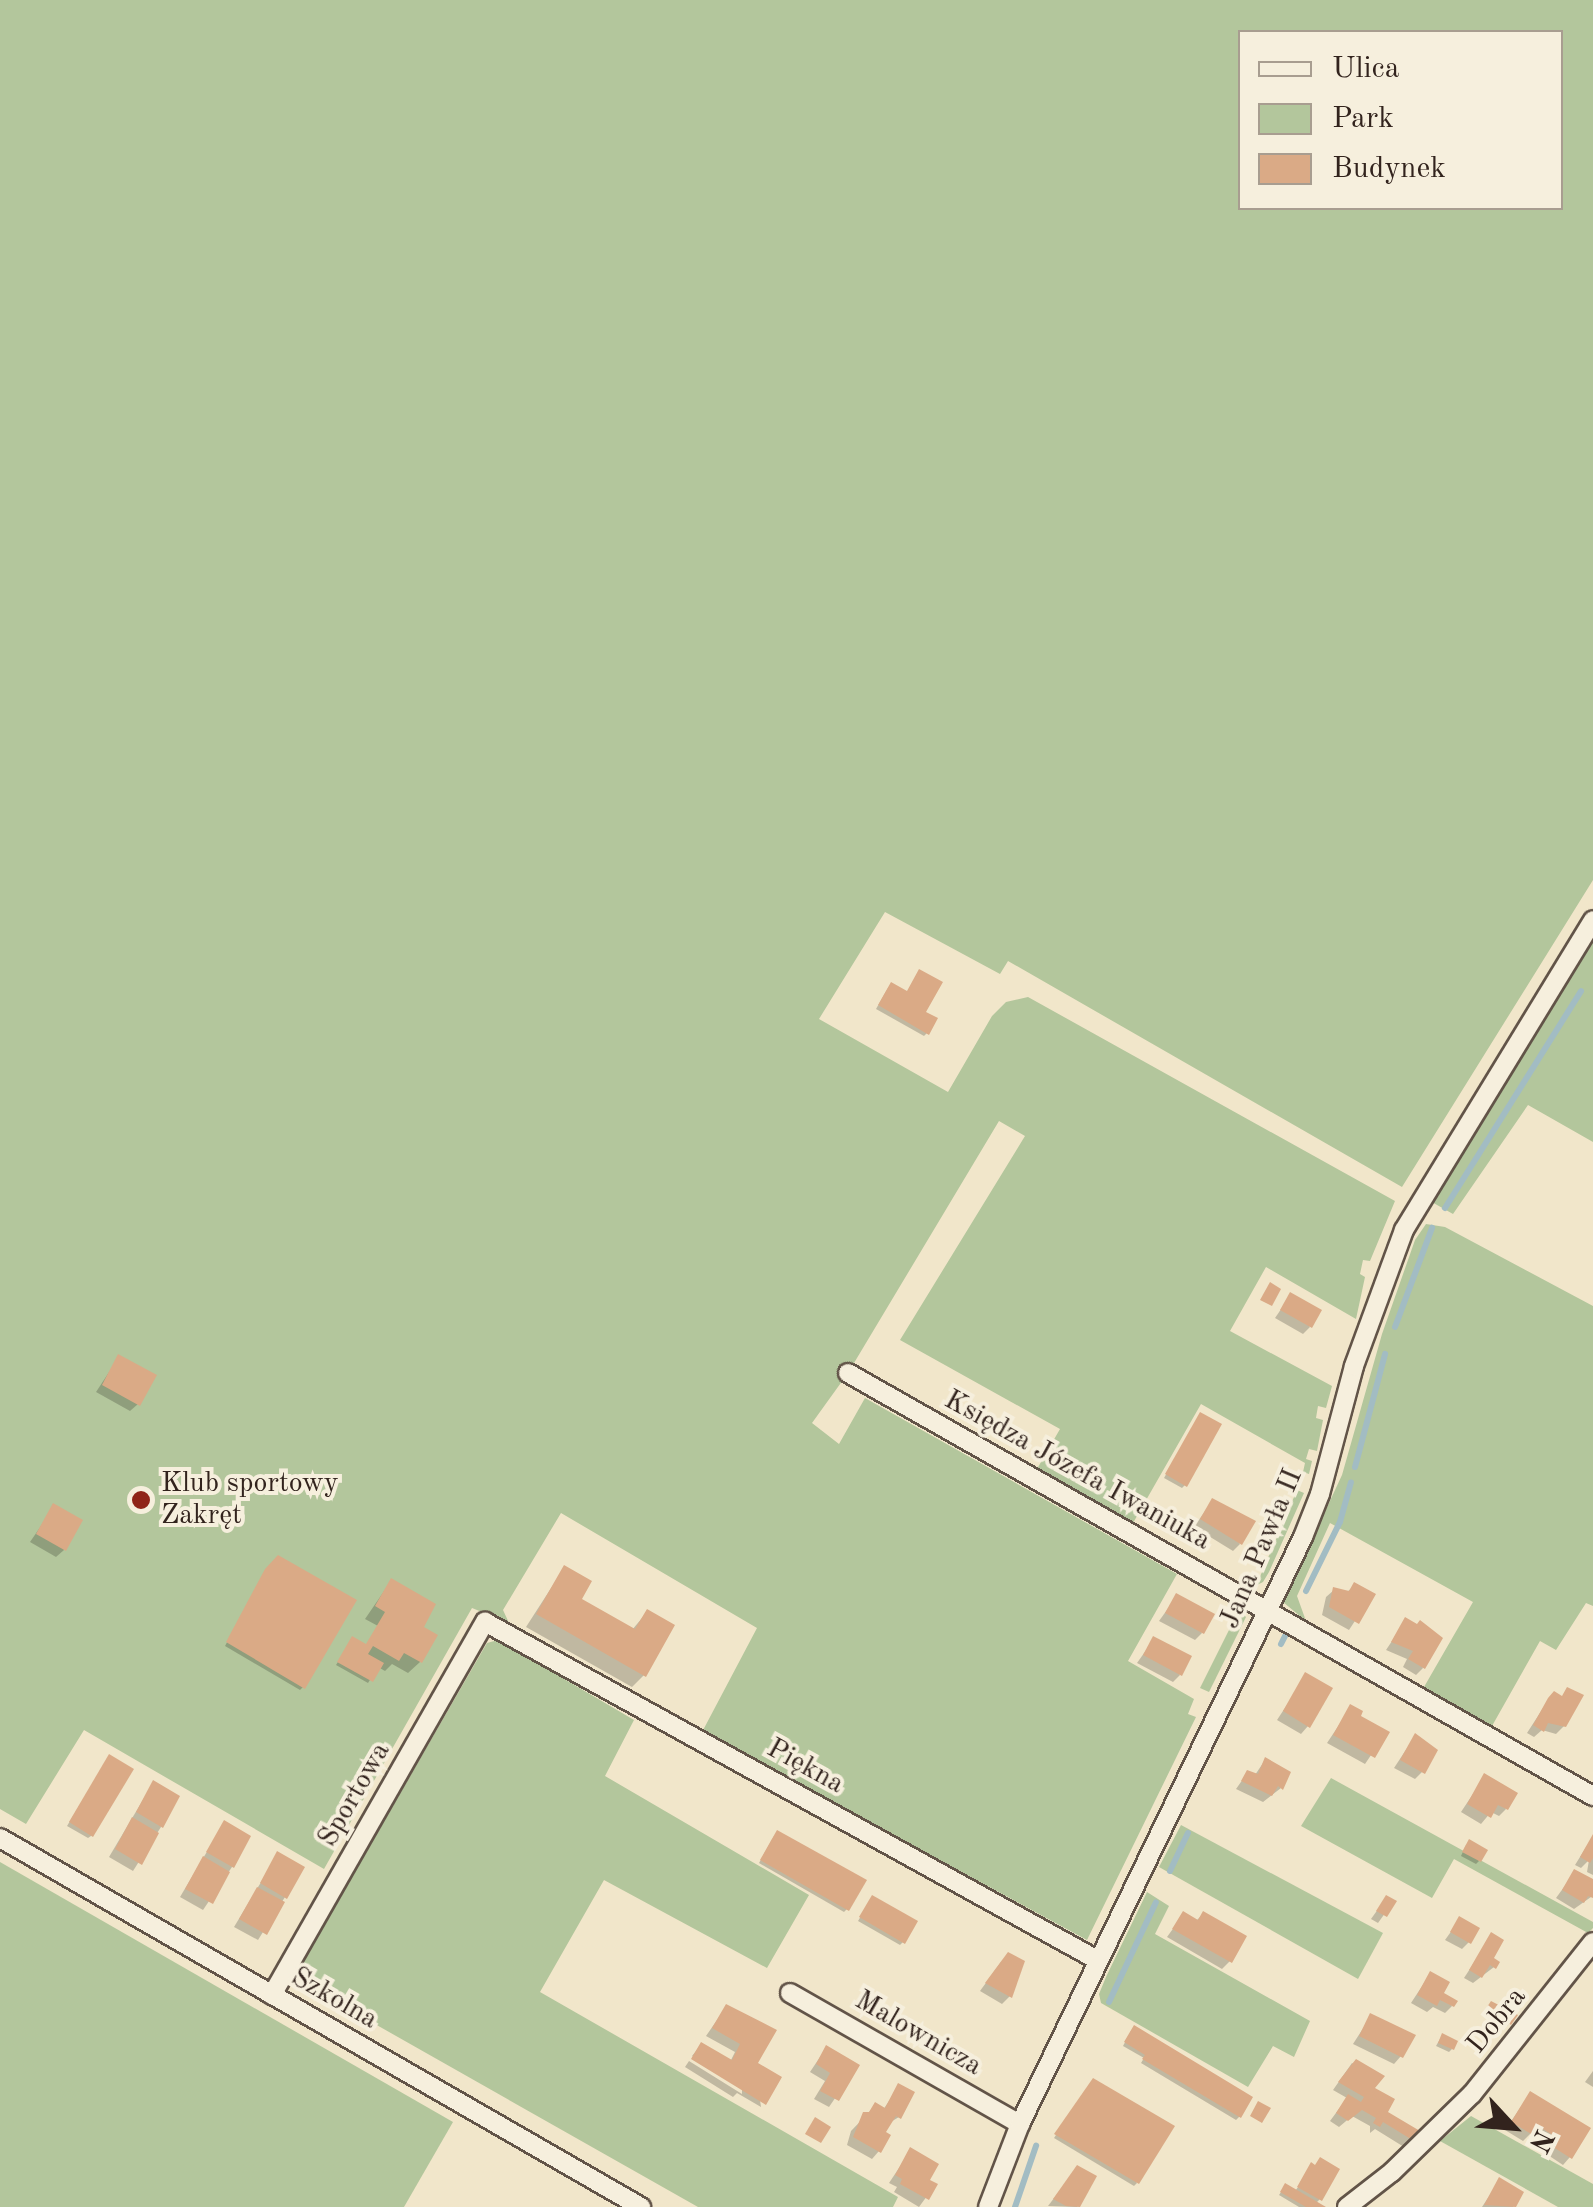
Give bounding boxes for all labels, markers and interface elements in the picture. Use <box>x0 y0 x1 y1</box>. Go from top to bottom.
legend <box>1238 30 1563 210</box>
text: Ulica <box>1332 54 1400 84</box>
text: Park <box>1332 104 1394 134</box>
text: Budynek <box>1332 154 1446 184</box>
street label: Księdza Józefa Iwaniuka <box>938 1384 1216 1558</box>
street label: Jana Pawła II <box>1213 1464 1311 1634</box>
place label: Klub sportowy Zakręt <box>161 1467 339 1533</box>
marker: Klub sportowy Zakręt <box>130 1489 152 1511</box>
street label: Piękna <box>761 1732 849 1802</box>
street label: Sportowa <box>312 1737 398 1853</box>
street label: Szkolna <box>285 1961 383 2037</box>
street label: Dobra <box>1460 1981 1534 2061</box>
street label: Malownicza <box>849 1984 987 2084</box>
north arrow <box>1463 2077 1563 2177</box>
text: N <box>1523 2124 1557 2156</box>

